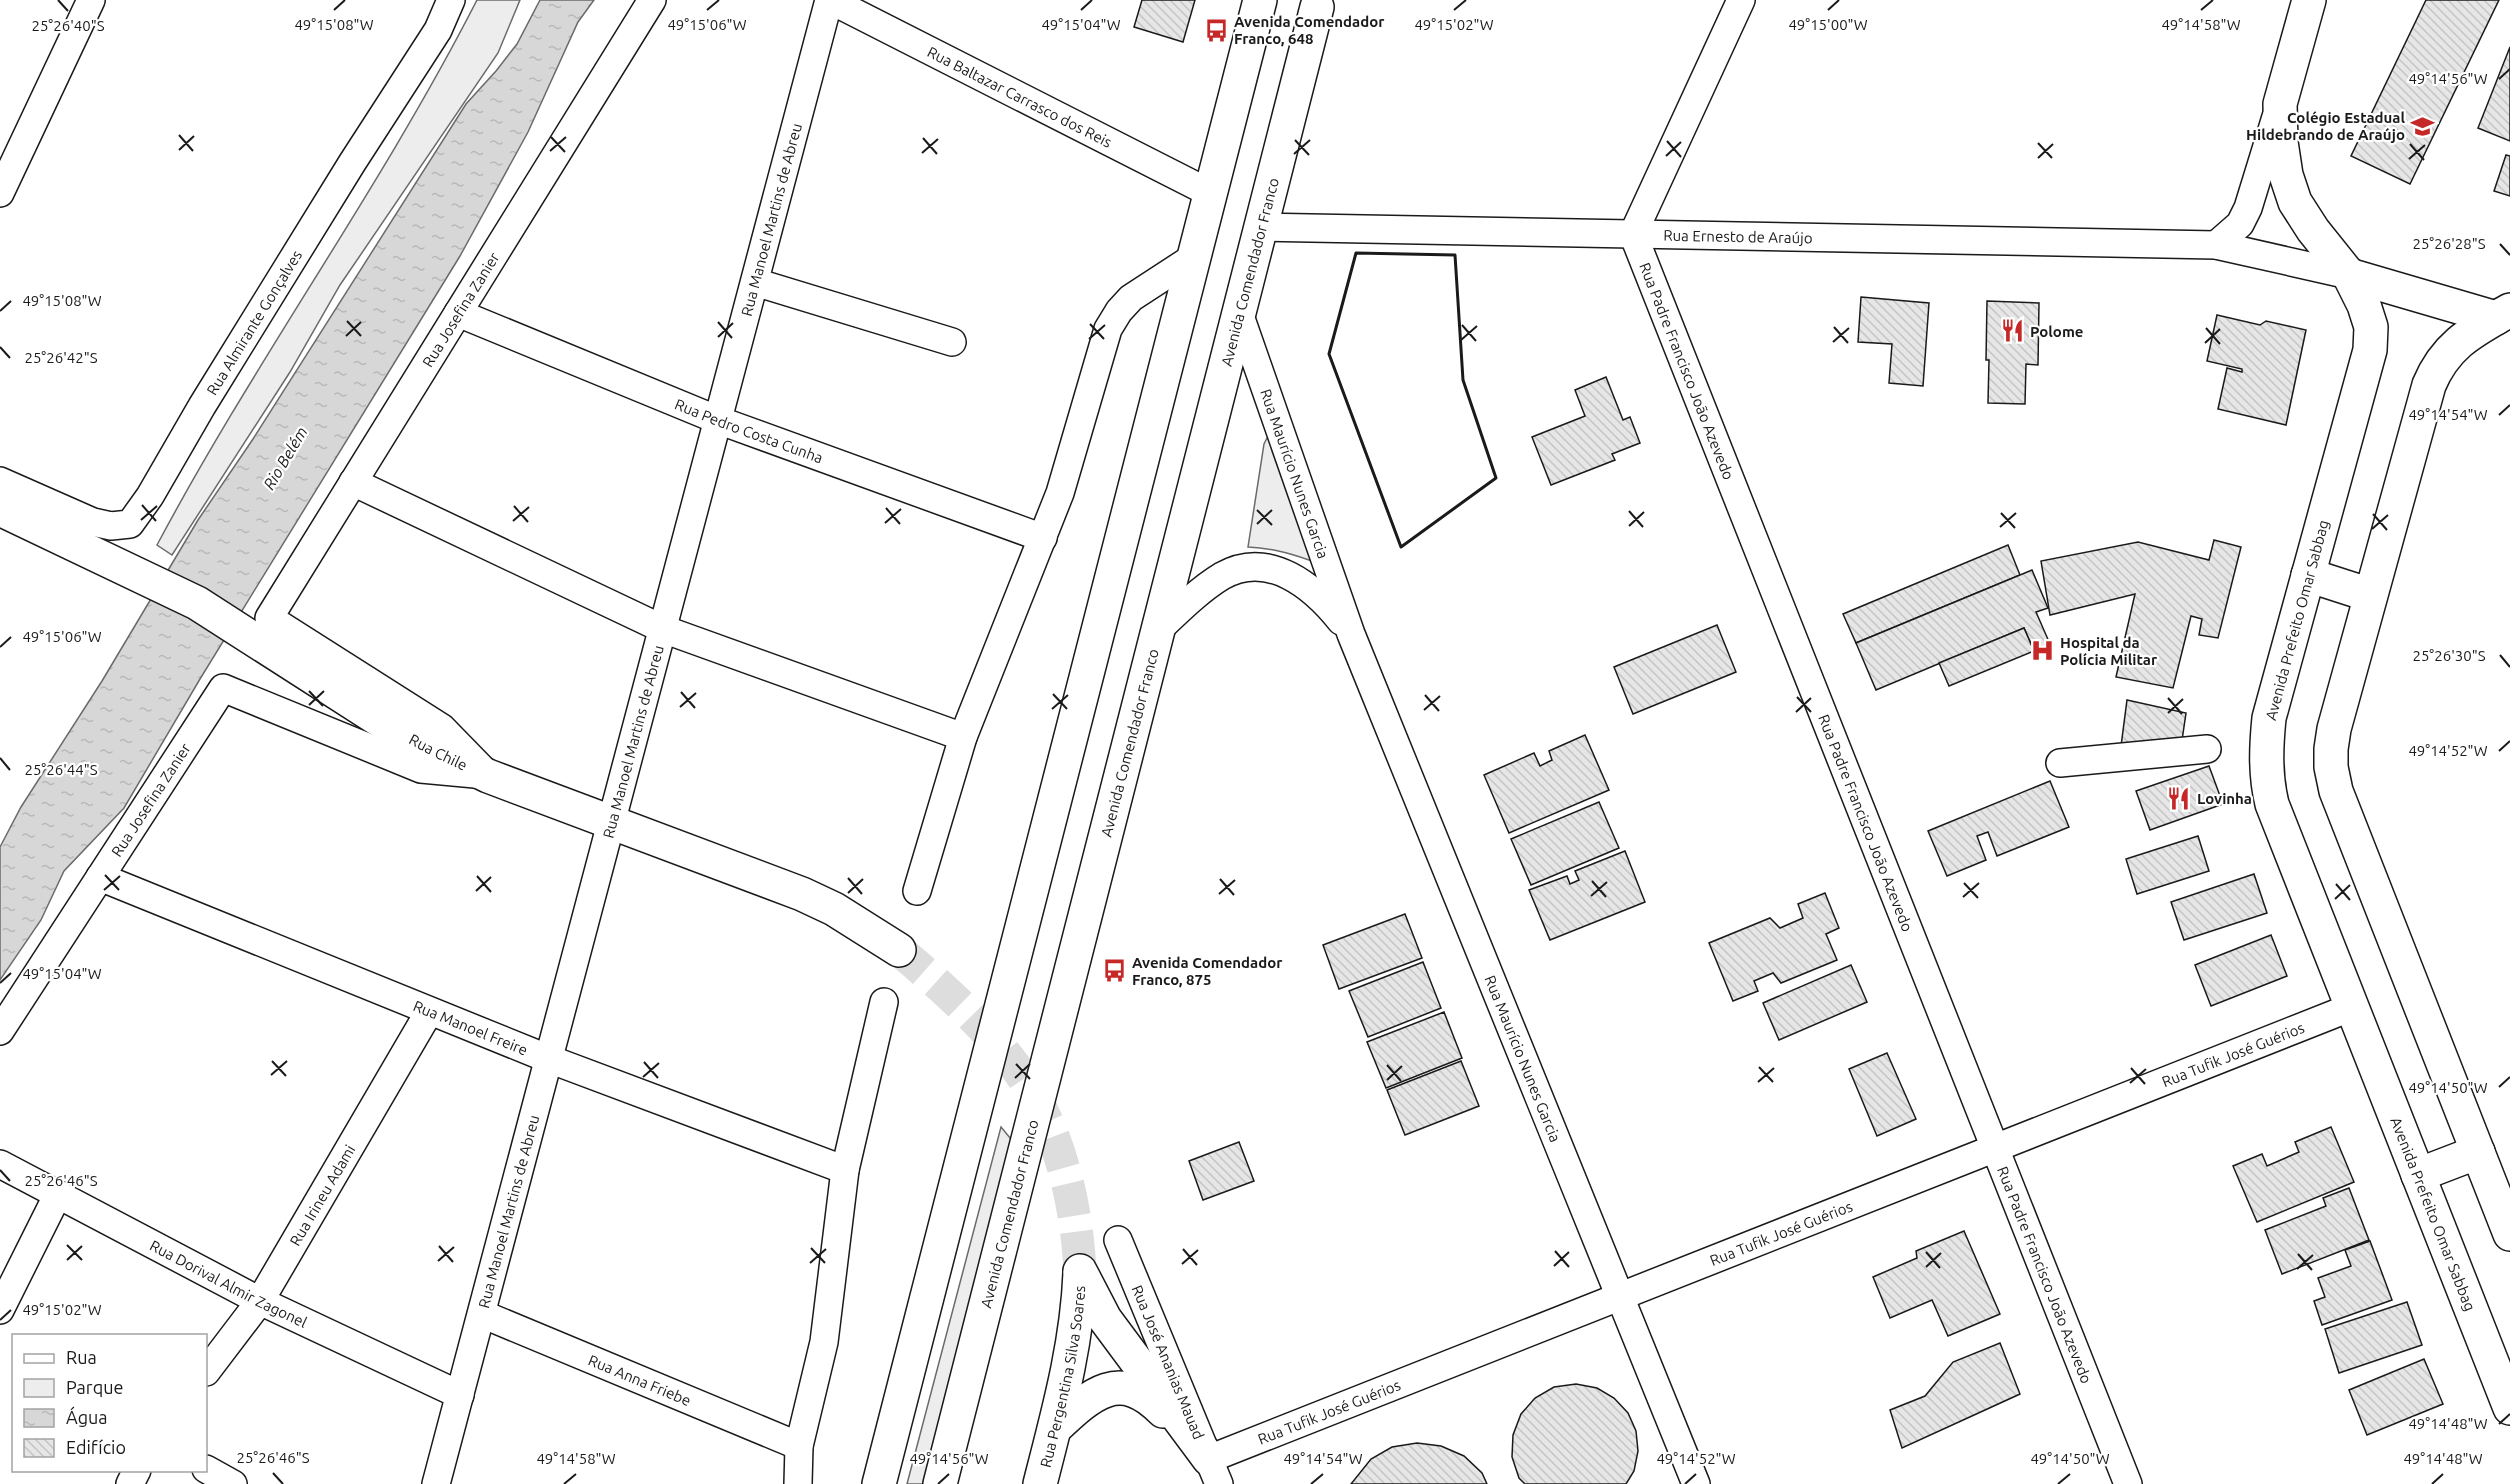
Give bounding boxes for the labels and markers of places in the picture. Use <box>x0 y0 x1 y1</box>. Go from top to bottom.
place label: Avenida Comendador Franco, 648 <box>1234 13 1385 47</box>
bus stop icon: Avenida Comendador Franco, 648 <box>1203 17 1229 43</box>
place label: Colégio Estadual Hildebrando de Araújo <box>2246 109 2405 143</box>
school or university icon: Colégio Estadual Hildebrando de Araújo <box>2410 113 2436 139</box>
restaurant icon: Polome <box>1999 318 2025 344</box>
place label: Polome <box>2030 323 2083 340</box>
place label: Hospital da Polícia Militar <box>2060 634 2158 668</box>
hospital icon: Hospital da Polícia Militar <box>2029 638 2055 664</box>
restaurant icon: Lovinha <box>2166 785 2192 811</box>
place label: Lovinha <box>2197 790 2252 807</box>
place label: Avenida Comendador Franco, 875 <box>1132 954 1283 988</box>
bus stop icon: Avenida Comendador Franco, 875 <box>1101 958 1127 984</box>

